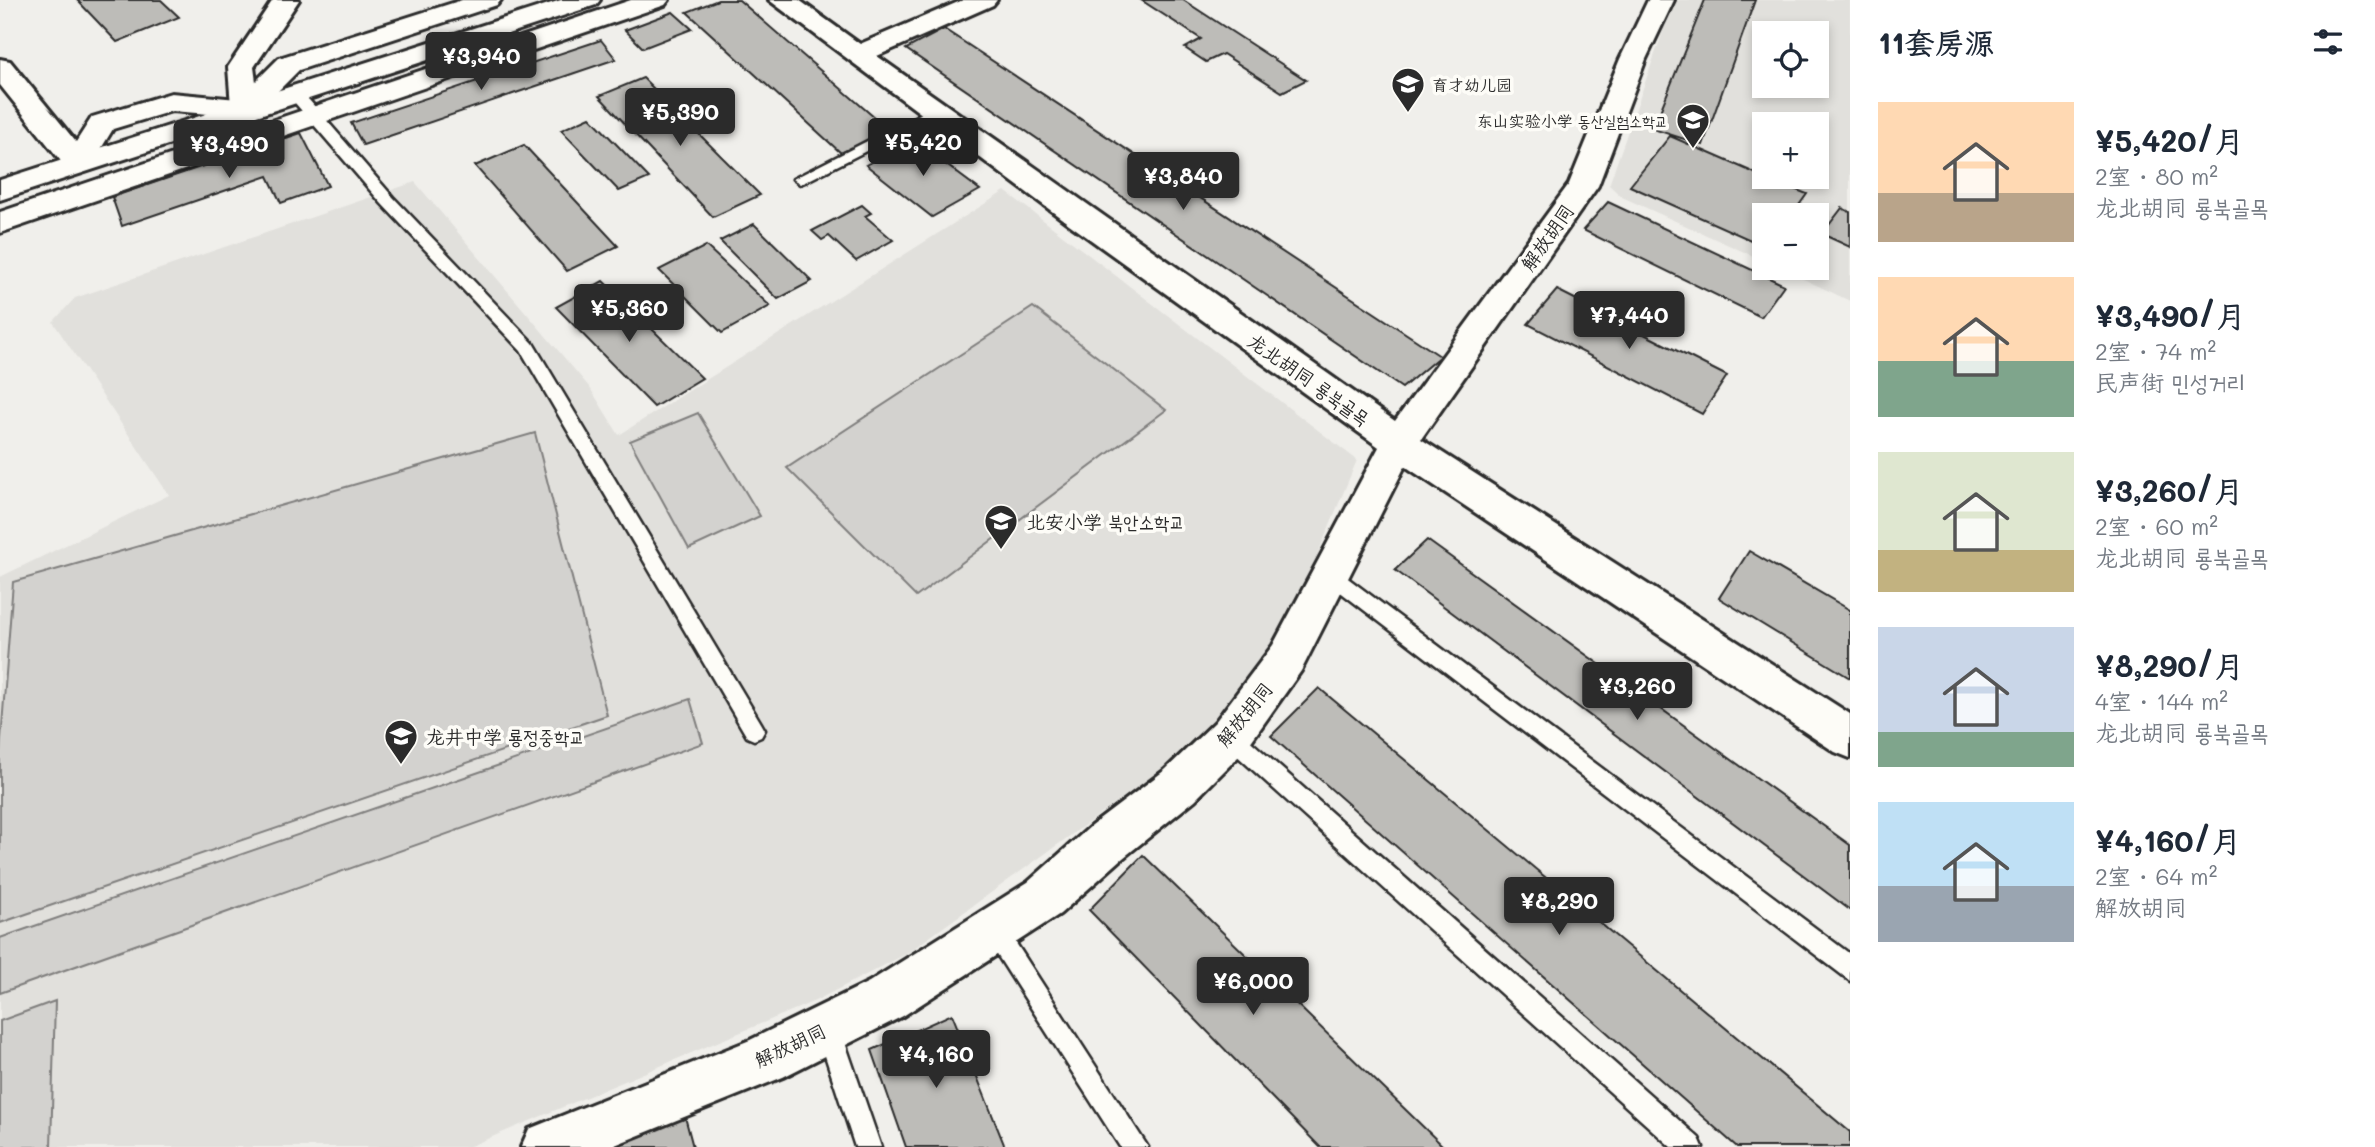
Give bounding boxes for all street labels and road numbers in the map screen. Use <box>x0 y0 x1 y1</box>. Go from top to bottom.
street label: 解放胡同 <box>1515 199 1579 275</box>
street label: 龙北胡同 룡북골목 <box>1243 328 1375 430</box>
street label: 解放胡同 <box>1210 677 1278 751</box>
street label: 解放胡同 <box>750 1018 830 1072</box>

